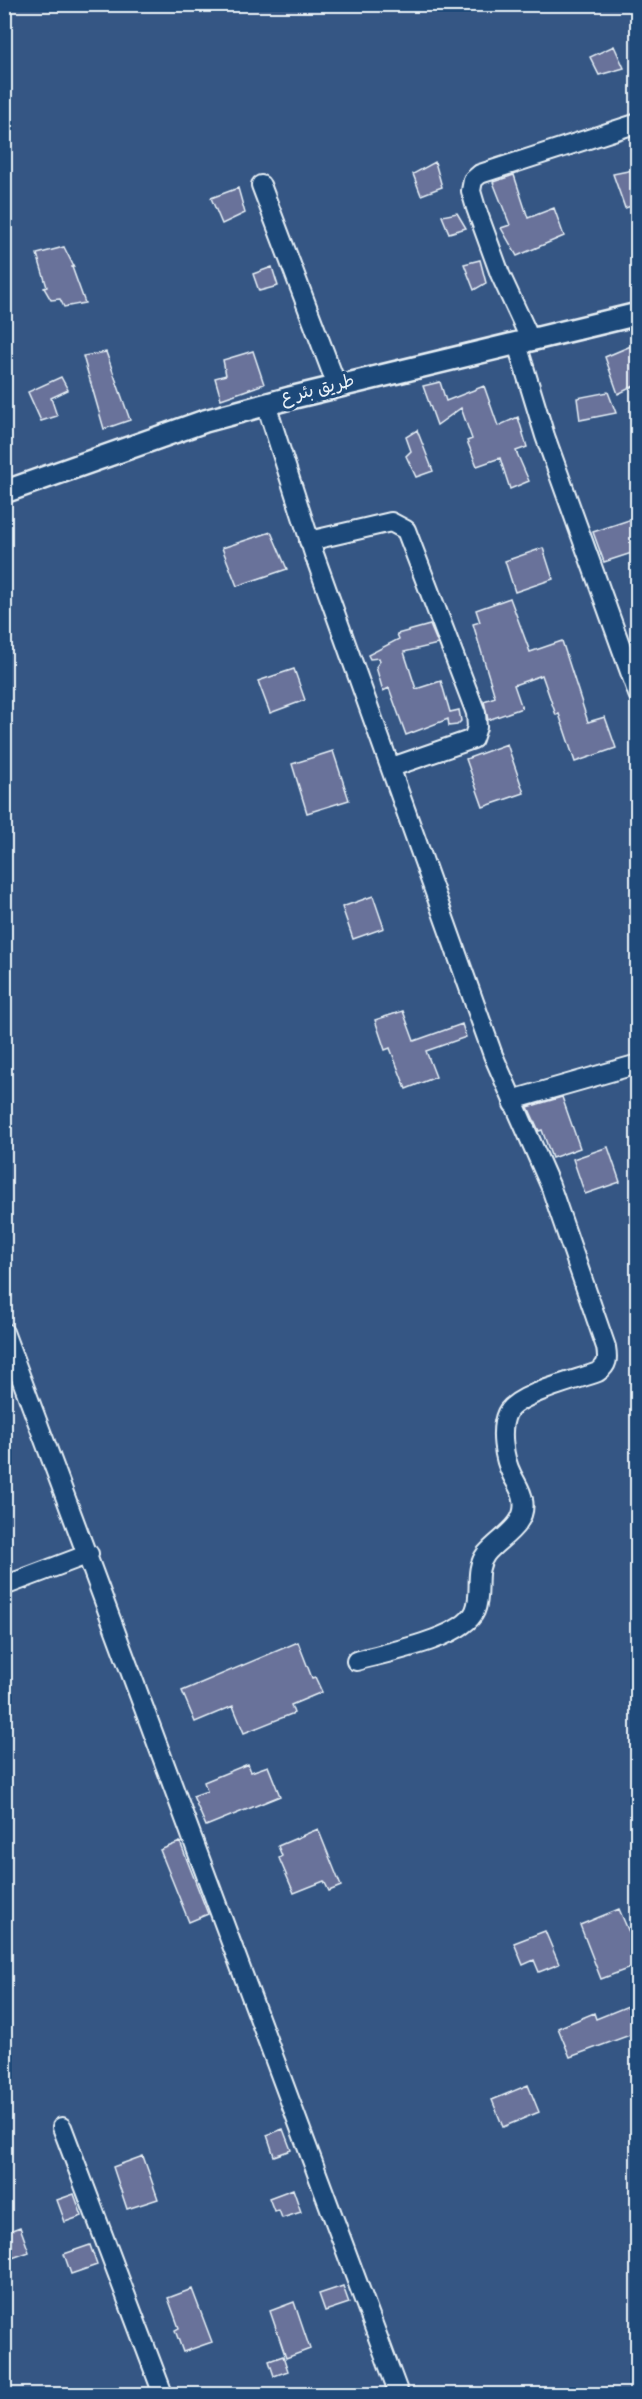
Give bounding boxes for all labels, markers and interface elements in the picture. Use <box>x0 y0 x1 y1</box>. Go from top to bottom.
street label: طريق بئر ع <box>279 372 357 410</box>

